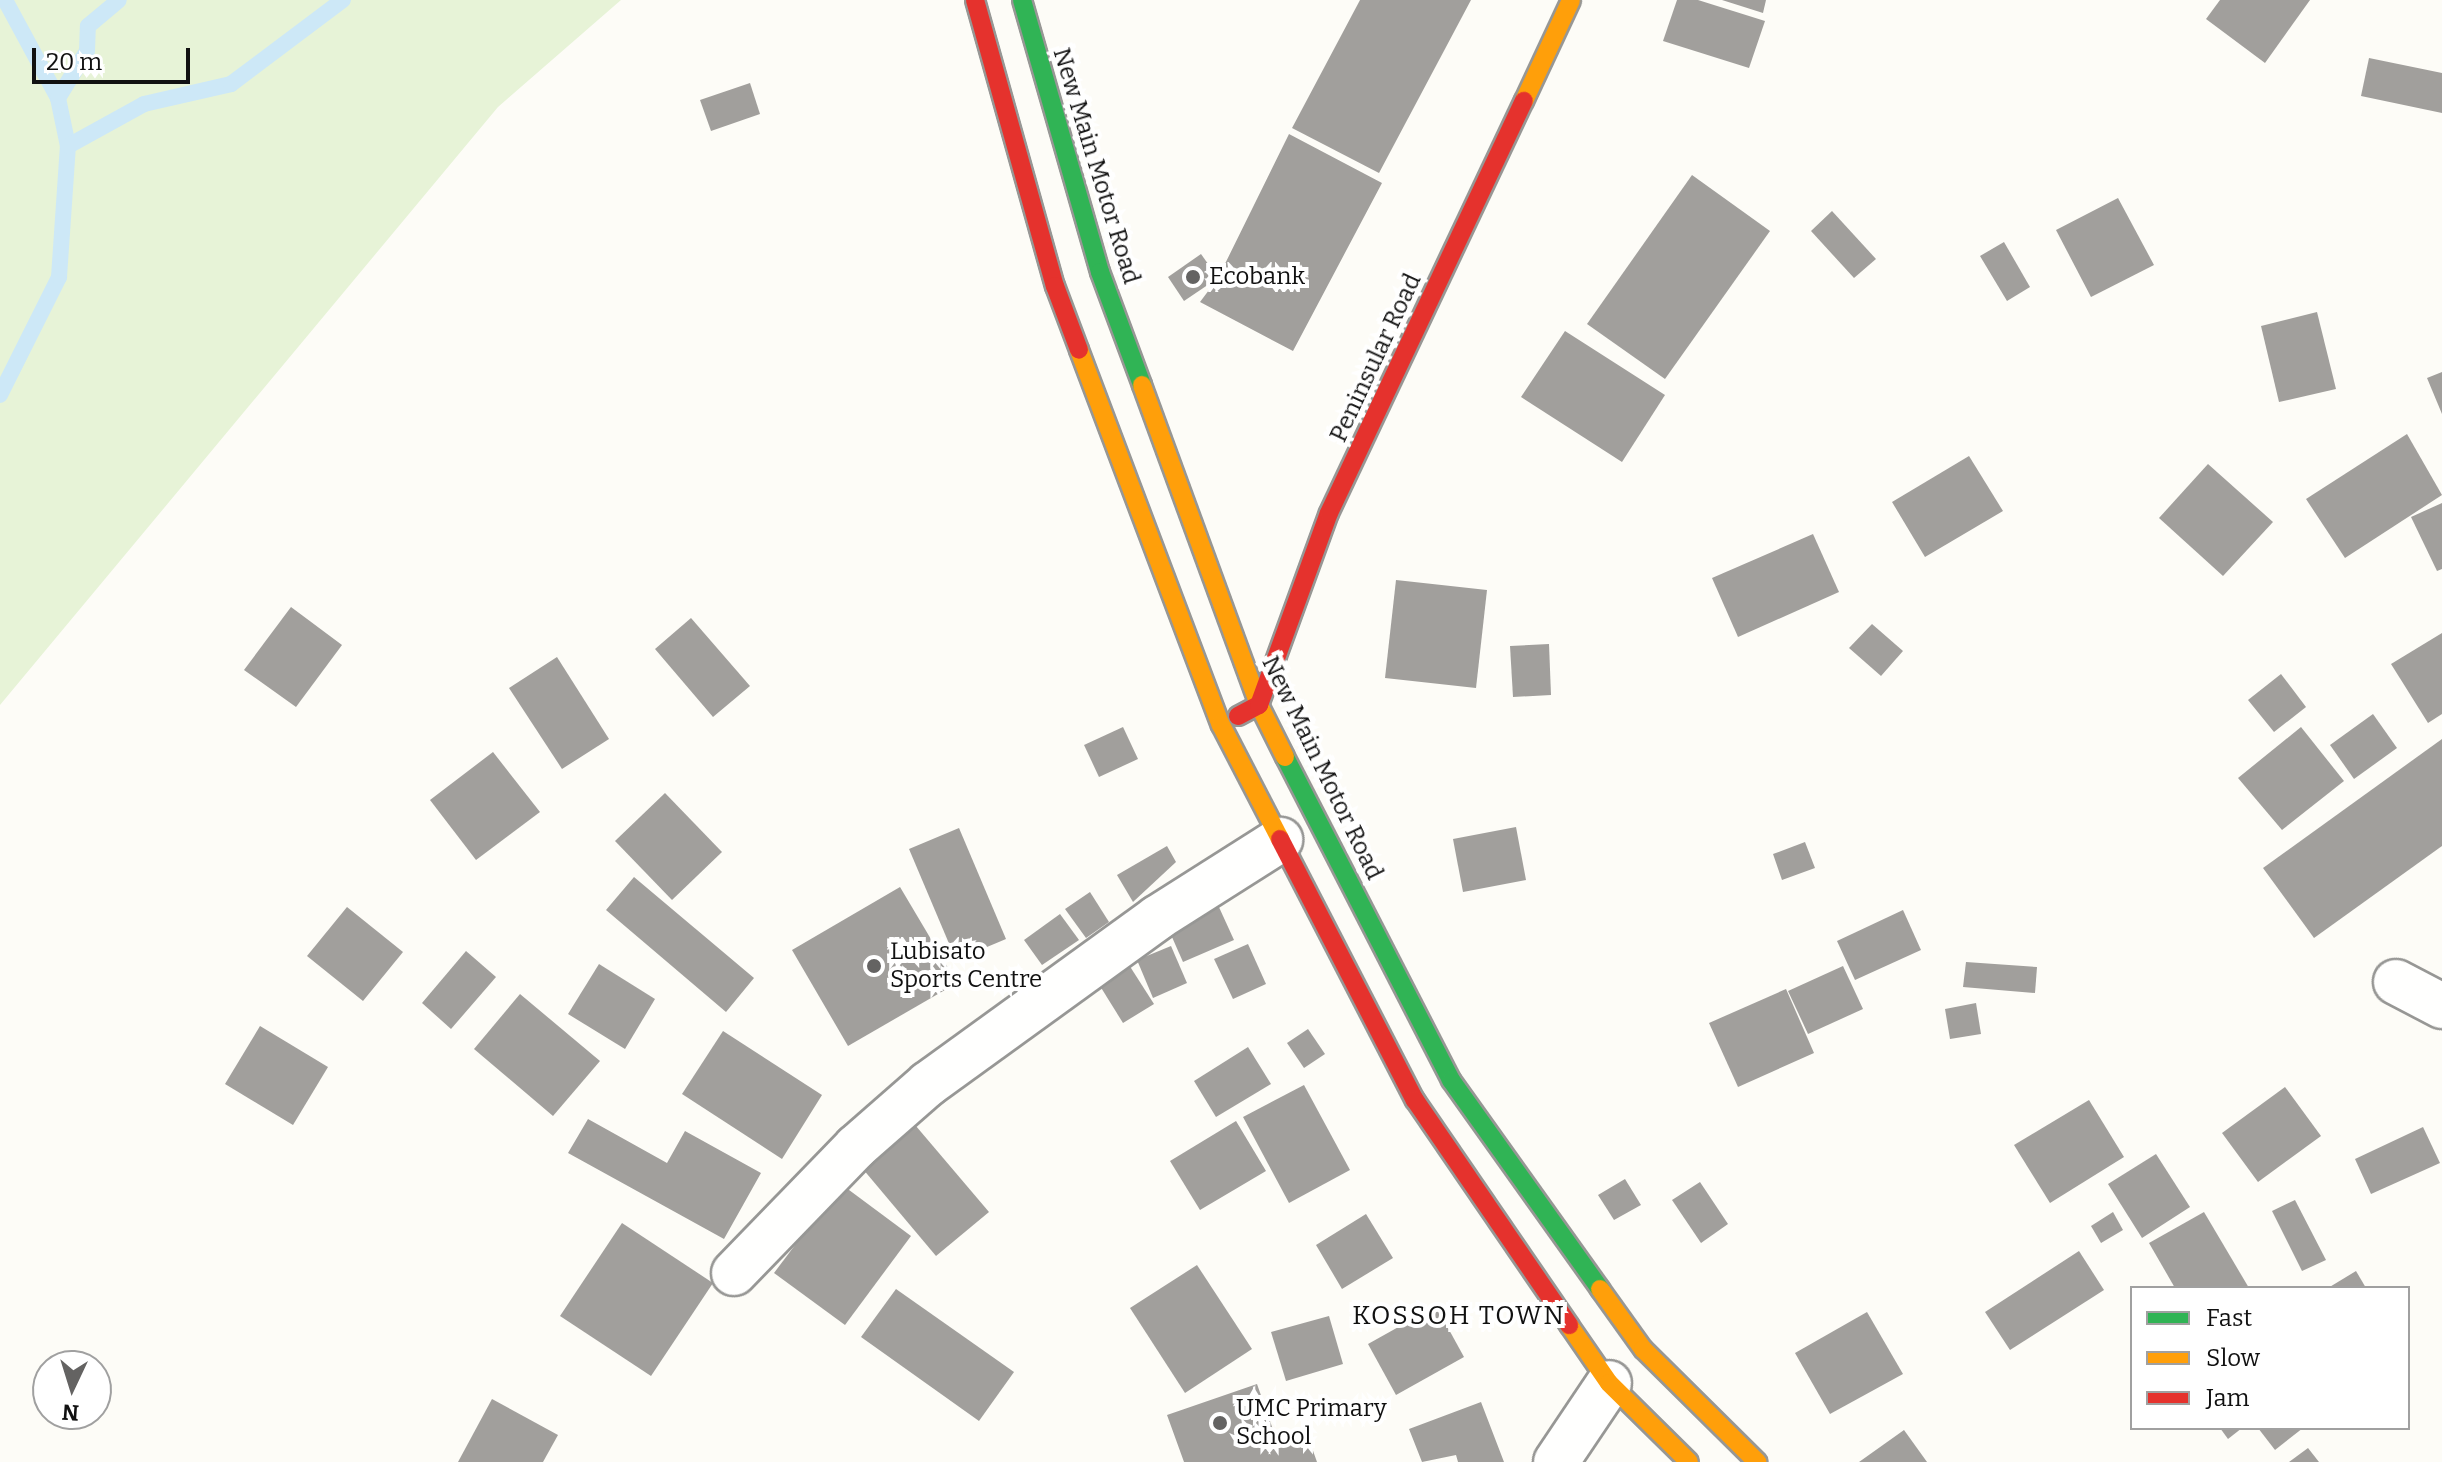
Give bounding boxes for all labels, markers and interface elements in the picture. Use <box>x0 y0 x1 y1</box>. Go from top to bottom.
scale bar <box>36 32 194 82</box>
street label: New Main Motor Road <box>1046 44 1146 288</box>
text: 20 m <box>46 48 102 76</box>
place label: Ecobank <box>1209 263 1305 291</box>
marker: Ecobank <box>1184 268 1202 286</box>
street label: Peninsular Road <box>1324 269 1428 447</box>
street label: New Main Motor Road <box>1255 651 1389 885</box>
place label: Lubisato Sports Centre <box>890 938 1042 994</box>
marker: Lubisato Sports Centre <box>865 957 883 975</box>
legend <box>2130 1286 2410 1430</box>
district label: KOSSOH TOWN <box>1352 1300 1566 1332</box>
text: Fast <box>2206 1304 2252 1332</box>
text: Slow <box>2206 1344 2260 1372</box>
north arrow <box>32 1350 112 1430</box>
text: Jam <box>2206 1384 2249 1412</box>
place label: UMC Primary School <box>1236 1395 1387 1451</box>
text: N <box>61 1398 80 1427</box>
marker: UMC Primary School <box>1211 1414 1229 1432</box>

